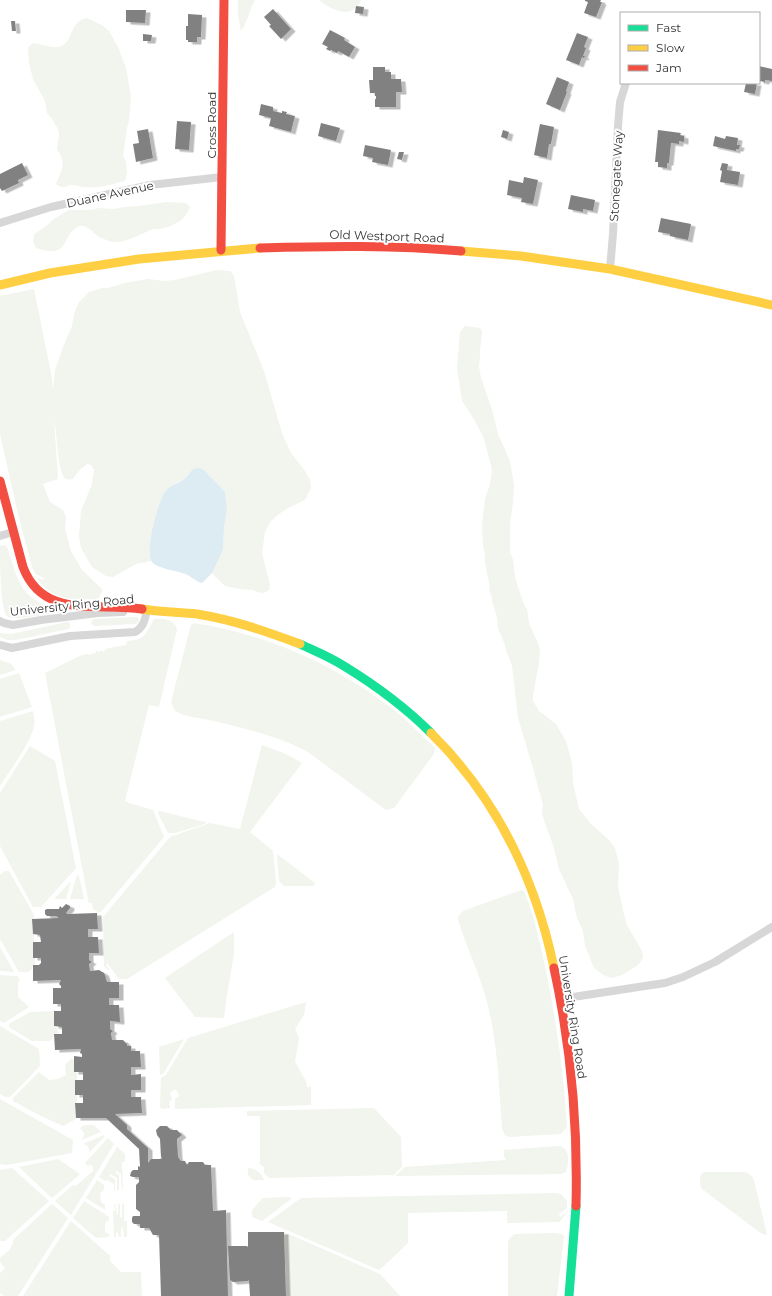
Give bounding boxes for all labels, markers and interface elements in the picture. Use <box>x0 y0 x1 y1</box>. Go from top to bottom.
legend <box>620 12 760 84</box>
text: Fast <box>656 20 681 35</box>
text: Slow <box>656 40 685 55</box>
text: Jam <box>655 60 682 75</box>
street label: Cross Road <box>204 92 219 158</box>
street label: Stonegate Way <box>606 130 626 222</box>
street label: Duane Avenue <box>65 177 155 211</box>
street label: Old Westport Road <box>329 226 445 246</box>
street label: University Ring Road <box>9 591 135 619</box>
street label: University Ring Road <box>556 954 590 1080</box>

